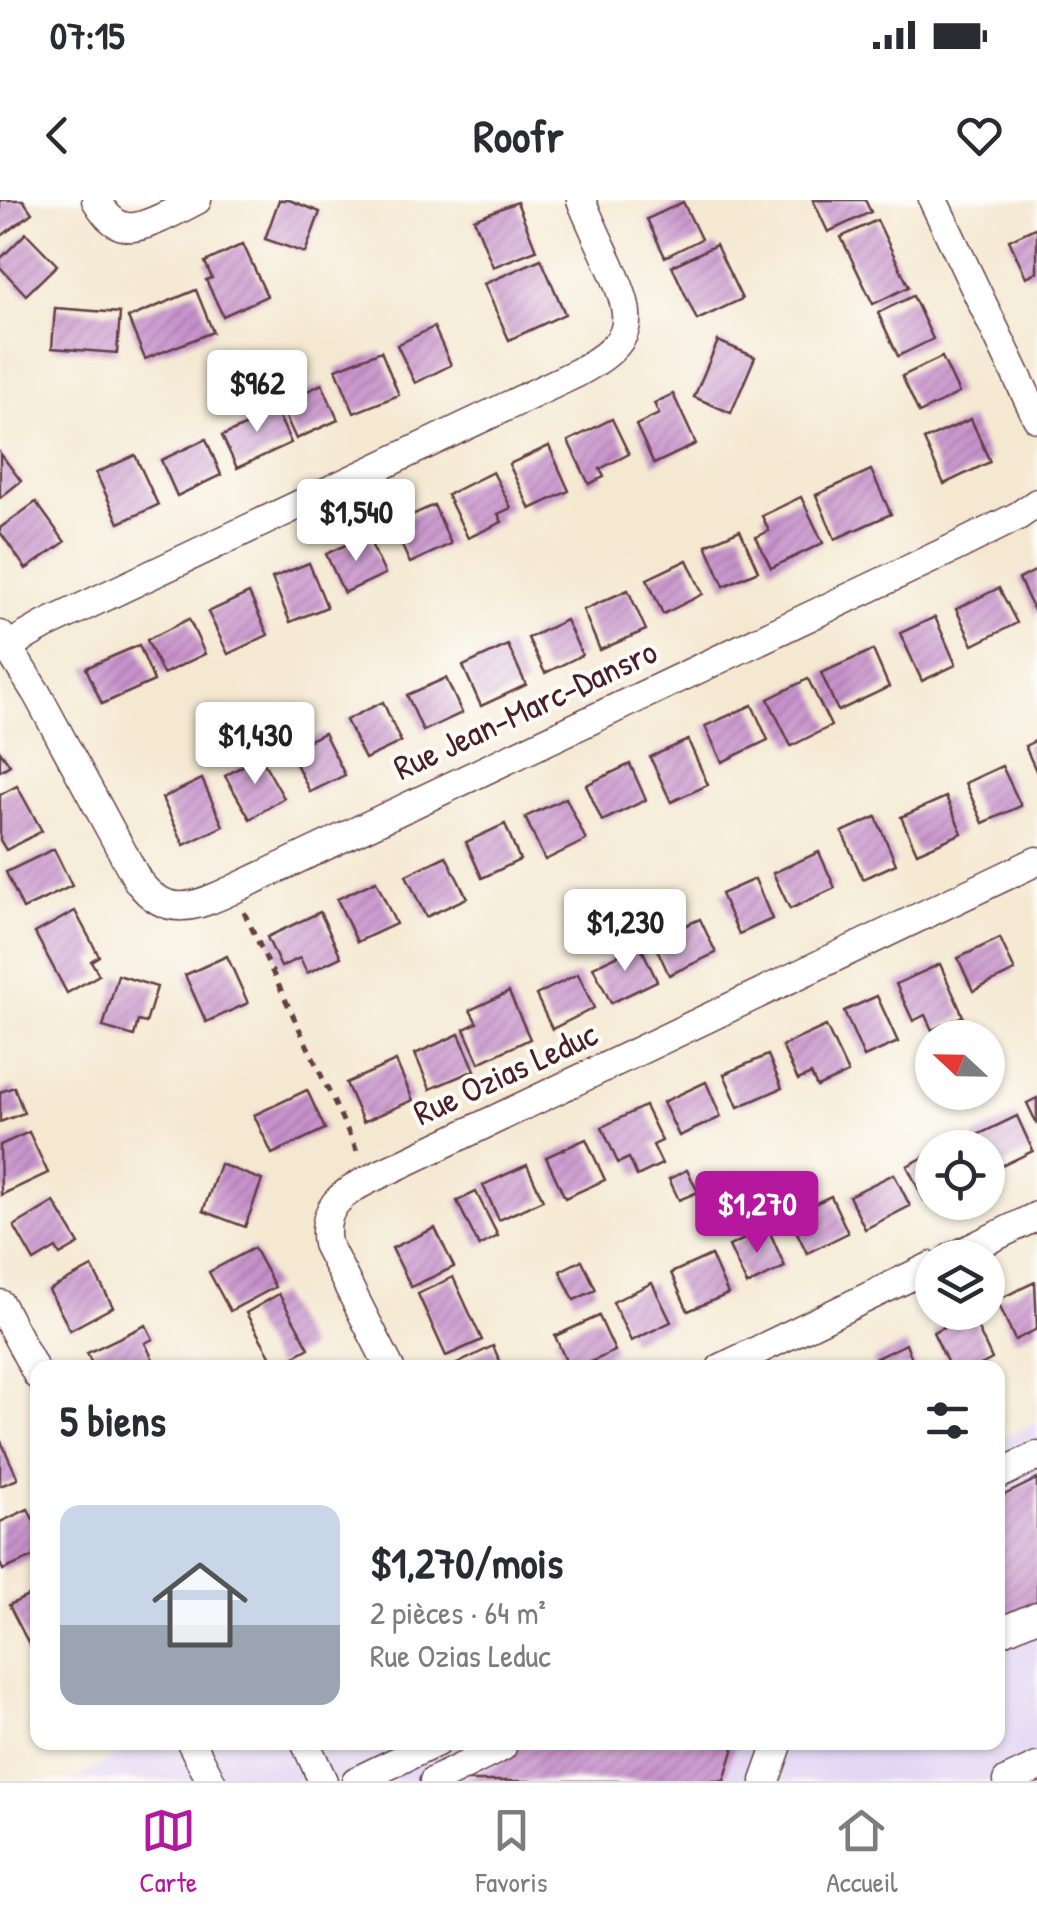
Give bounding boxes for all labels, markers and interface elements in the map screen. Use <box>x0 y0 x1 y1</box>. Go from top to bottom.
text: 07:15 <box>50 9 125 61</box>
text: Roofr <box>473 105 564 166</box>
icon: back <box>30 108 85 163</box>
icon: heart <box>952 108 1007 163</box>
pin: $962 <box>198 350 316 435</box>
text: $962 <box>229 361 285 404</box>
pin: $1,540 <box>275 479 437 564</box>
text: $1,540 <box>319 490 393 533</box>
street label: Rue Jean-Marc-Dansro <box>386 627 664 791</box>
pin: $1,430 <box>174 702 336 787</box>
text: $1,430 <box>218 713 292 756</box>
pin: $1,230 <box>544 889 706 974</box>
text: $1,230 <box>586 900 664 943</box>
street label: Rue Ozias Leduc <box>406 1010 605 1136</box>
north arrow <box>915 1020 1005 1110</box>
map controls <box>915 1020 1005 1330</box>
button: locate <box>915 1130 1005 1220</box>
pin: $1,270 <box>676 1171 838 1256</box>
text: $1,270 <box>717 1182 797 1225</box>
button: layers <box>915 1240 1005 1330</box>
text: 5 biens <box>60 1392 166 1449</box>
icon: filters <box>920 1393 975 1448</box>
text: $1,270/mois <box>370 1534 563 1591</box>
icon: home <box>140 1545 260 1665</box>
text: 2 pièces · 64 m² <box>370 1591 546 1634</box>
text: Rue Ozias Leduc <box>370 1634 551 1677</box>
tab: Carte <box>139 1803 197 1901</box>
tab: Favoris <box>476 1803 548 1901</box>
tab: Accueil <box>826 1803 898 1901</box>

